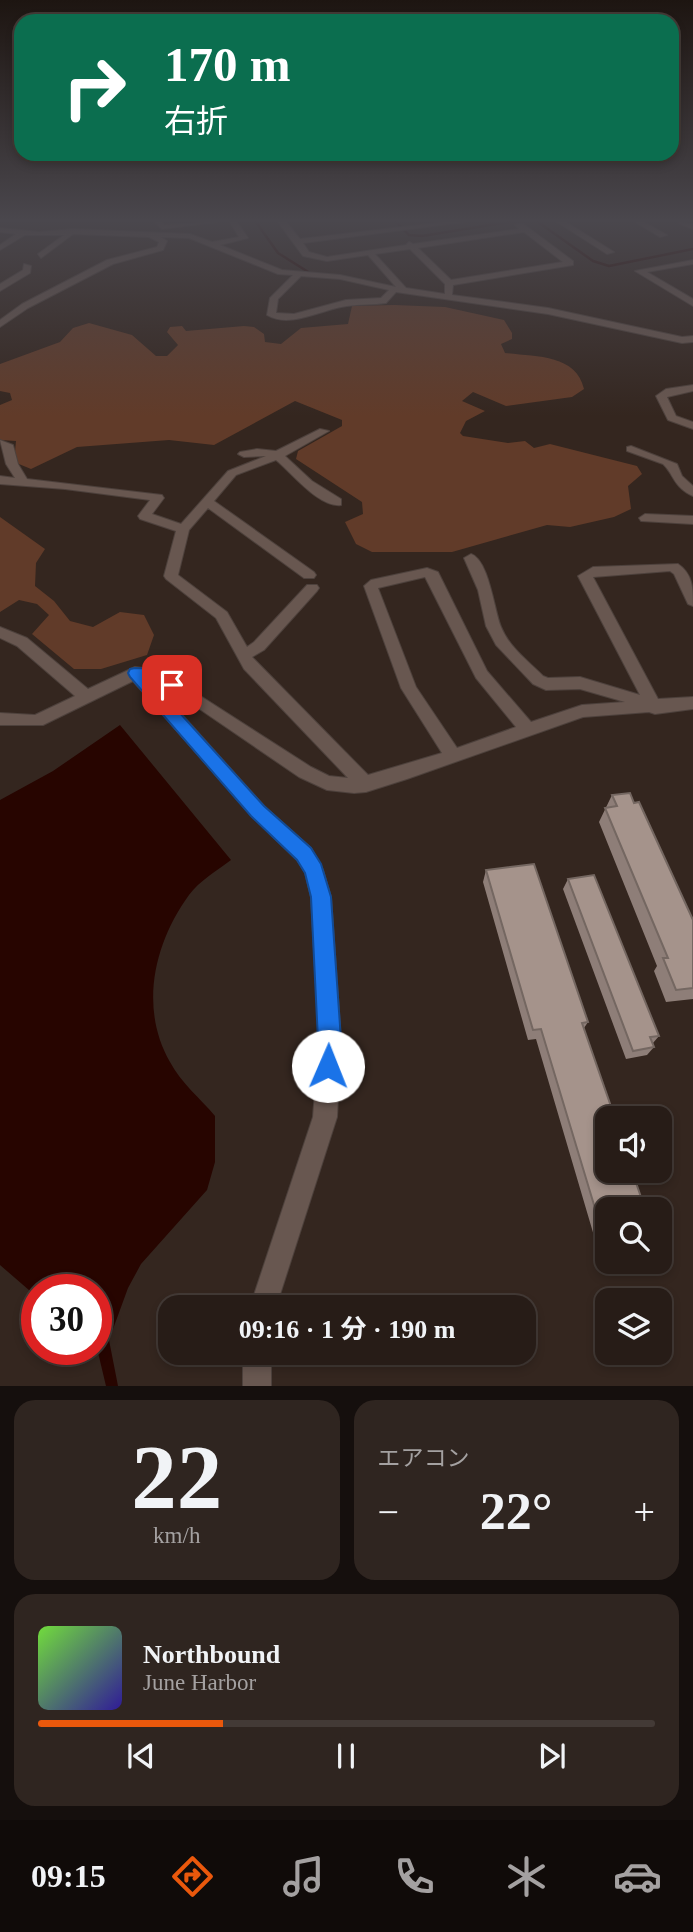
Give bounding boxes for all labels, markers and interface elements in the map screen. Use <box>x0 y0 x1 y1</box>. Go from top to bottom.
text: 170 m <box>164 37 291 92</box>
icon: right <box>49 42 140 133</box>
text: 右折 <box>164 103 228 139</box>
pin <box>142 655 202 715</box>
icon: arrive <box>153 666 191 704</box>
position arrow <box>291 1029 365 1103</box>
map controls <box>595 1106 672 1365</box>
button: sound <box>595 1106 672 1183</box>
button: search <box>595 1197 672 1274</box>
speed limit sign: 30 <box>21 1274 112 1365</box>
button: layers <box>595 1288 672 1365</box>
text: 09:16 · 1 分 · 190 m <box>239 1315 455 1344</box>
text: 22 <box>131 1427 222 1528</box>
text: エアコン <box>378 1446 470 1471</box>
text: 22° <box>480 1483 553 1540</box>
text: − <box>378 1491 399 1533</box>
text: + <box>634 1491 655 1533</box>
text: km/h <box>153 1523 200 1548</box>
text: Northbound <box>143 1640 280 1669</box>
text: June Harbor <box>143 1670 256 1695</box>
icon: previous <box>122 1737 160 1775</box>
icon: pause <box>327 1737 365 1775</box>
icon: next <box>533 1737 571 1775</box>
icon: directions <box>168 1852 217 1901</box>
icon: music <box>279 1852 328 1901</box>
icon: phone <box>390 1852 439 1901</box>
icon: climate <box>502 1852 551 1901</box>
icon: car <box>613 1852 662 1901</box>
text: 09:15 <box>31 1858 106 1894</box>

